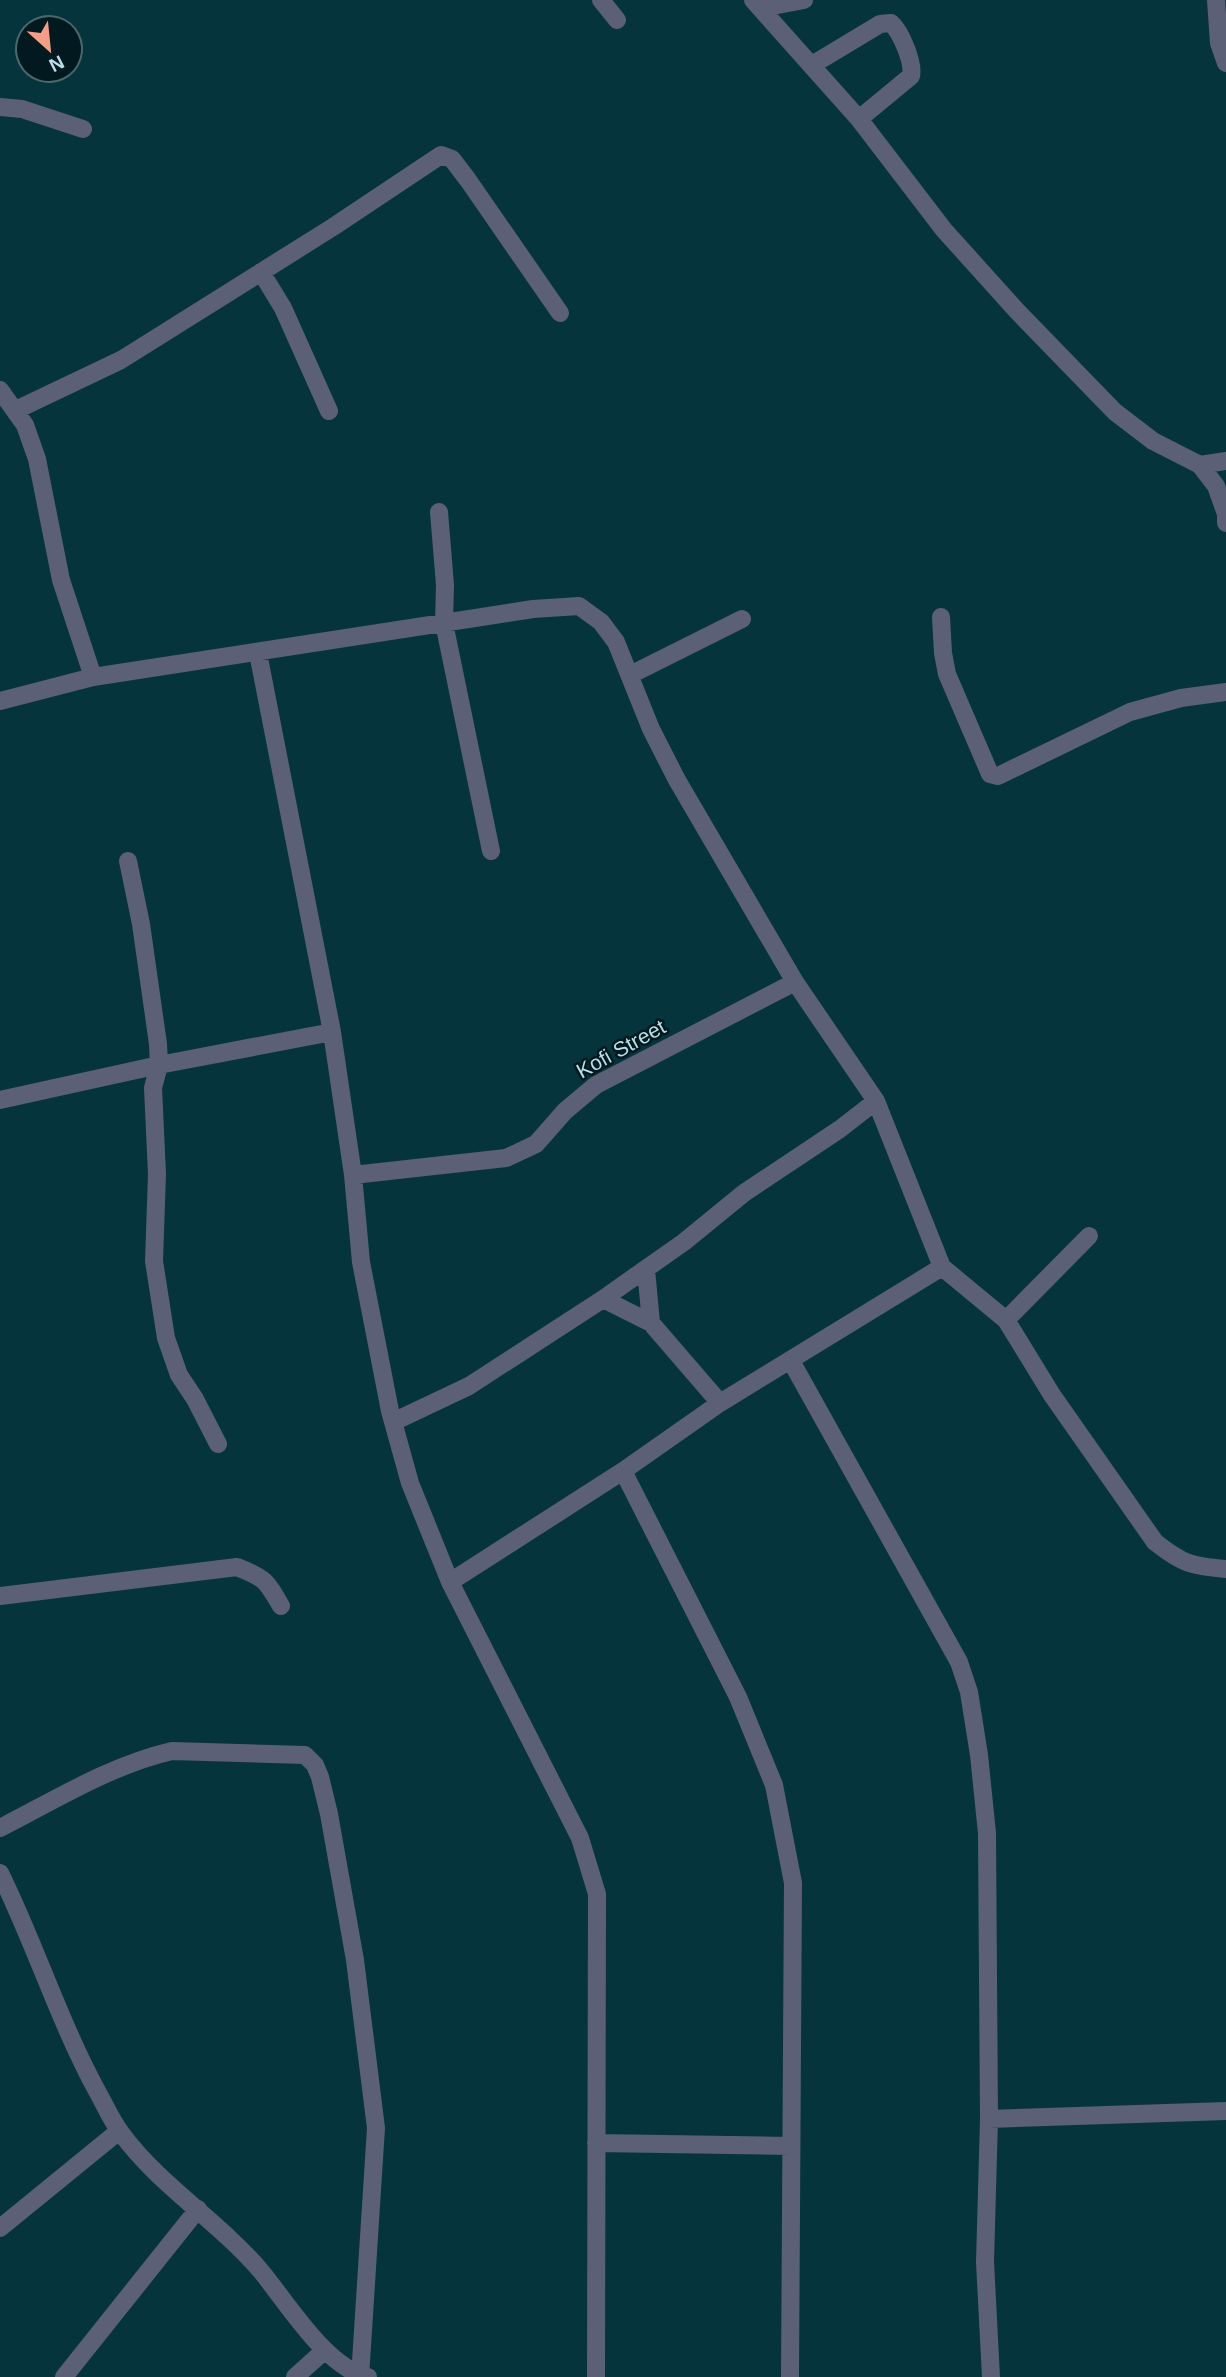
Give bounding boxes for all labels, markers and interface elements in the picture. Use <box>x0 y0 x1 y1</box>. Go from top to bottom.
north arrow <box>14 14 84 84</box>
text: N <box>46 51 67 76</box>
street label: Kofi Street <box>572 1015 669 1082</box>

